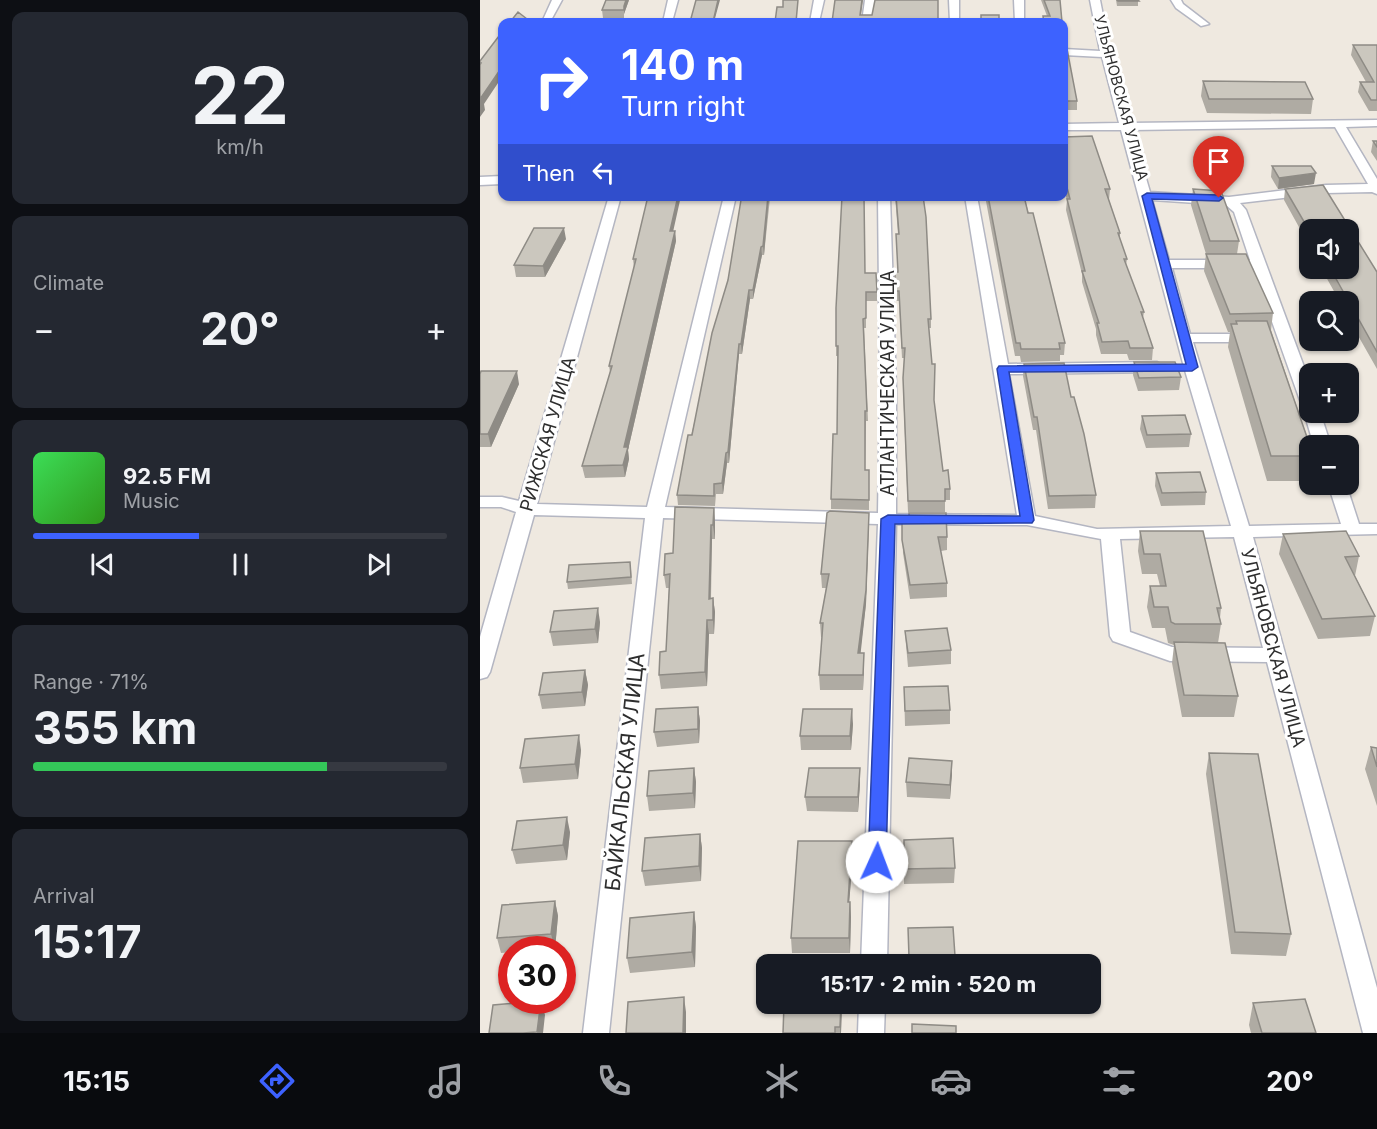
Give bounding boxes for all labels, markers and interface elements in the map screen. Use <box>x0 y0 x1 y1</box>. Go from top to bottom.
street label: УЛЬЯНОВСКАЯ УЛИЦА <box>1090 13 1153 183</box>
text: 140 m <box>621 39 744 90</box>
icon: right <box>522 42 600 120</box>
text: 22 <box>191 48 289 143</box>
text: Turn right <box>621 90 745 123</box>
text: km/h <box>216 135 264 159</box>
pin <box>1193 136 1244 198</box>
icon: arrive <box>1202 145 1235 178</box>
icon: left <box>587 156 620 189</box>
text: Then <box>522 160 575 186</box>
map controls <box>1299 219 1359 495</box>
button: sound <box>1299 219 1359 279</box>
street label: АТЛАНТИЧЕСКАЯ УЛИЦА <box>877 270 898 496</box>
text: Climate <box>33 271 104 295</box>
button: search <box>1299 291 1359 351</box>
text: 20° <box>200 301 280 356</box>
text: − <box>33 309 55 349</box>
text: + <box>425 309 447 349</box>
street label: РИЖСКАЯ УЛИЦА <box>515 354 580 514</box>
button: + <box>1299 363 1359 423</box>
button: − <box>1299 435 1359 495</box>
text: 92.5 FM <box>123 463 211 489</box>
text: Music <box>123 489 180 513</box>
street label: УЛЬЯНОВСКАЯ УЛИЦА <box>1237 546 1310 750</box>
icon: previous <box>86 548 119 581</box>
icon: pause <box>224 548 257 581</box>
icon: next <box>362 548 395 581</box>
street label: БАЙКАЛЬСКАЯ УЛИЦА <box>599 651 649 892</box>
text: Range · 71% <box>33 670 149 694</box>
text: 355 km <box>33 700 197 755</box>
position arrow <box>845 830 909 894</box>
text: Arrival <box>33 884 95 908</box>
text: 15:17 <box>33 914 142 969</box>
speed limit sign: 30 <box>498 936 576 1014</box>
text: 15:17 · 2 min · 520 m <box>821 971 1036 997</box>
icon: directions <box>256 1060 298 1102</box>
icon: music <box>425 1060 467 1102</box>
icon: phone <box>593 1060 635 1102</box>
icon: climate <box>761 1060 803 1102</box>
icon: car <box>930 1060 972 1102</box>
icon: filters <box>1098 1060 1140 1102</box>
text: 15:15 <box>63 1065 130 1098</box>
text: 20° <box>1266 1065 1314 1098</box>

